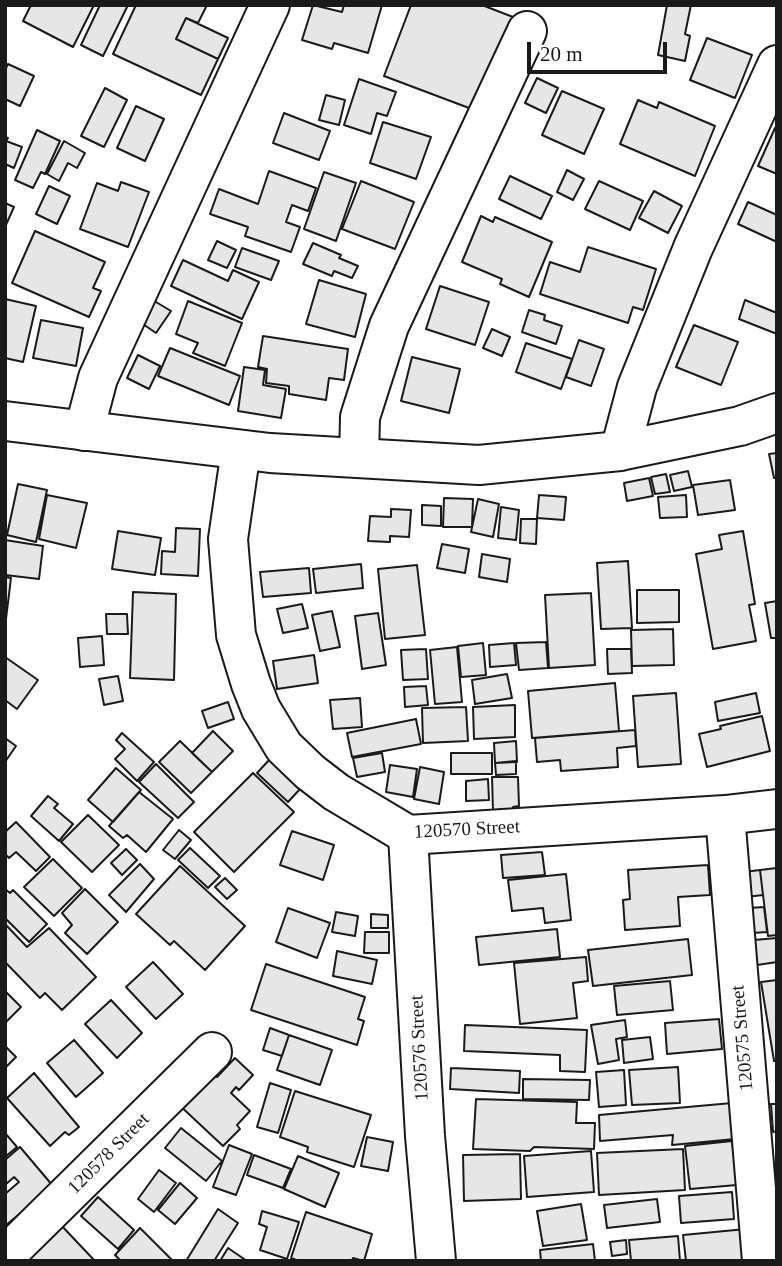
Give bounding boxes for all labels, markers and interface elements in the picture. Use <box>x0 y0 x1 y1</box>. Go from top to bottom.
scale bar <box>530 28 670 72</box>
text: 20 m <box>540 42 583 66</box>
street label: 120570 Street <box>413 816 521 844</box>
street label: 120575 Street <box>727 984 759 1092</box>
street label: 120576 Street <box>406 994 434 1102</box>
street label: 120578 Street <box>63 1108 155 1200</box>

